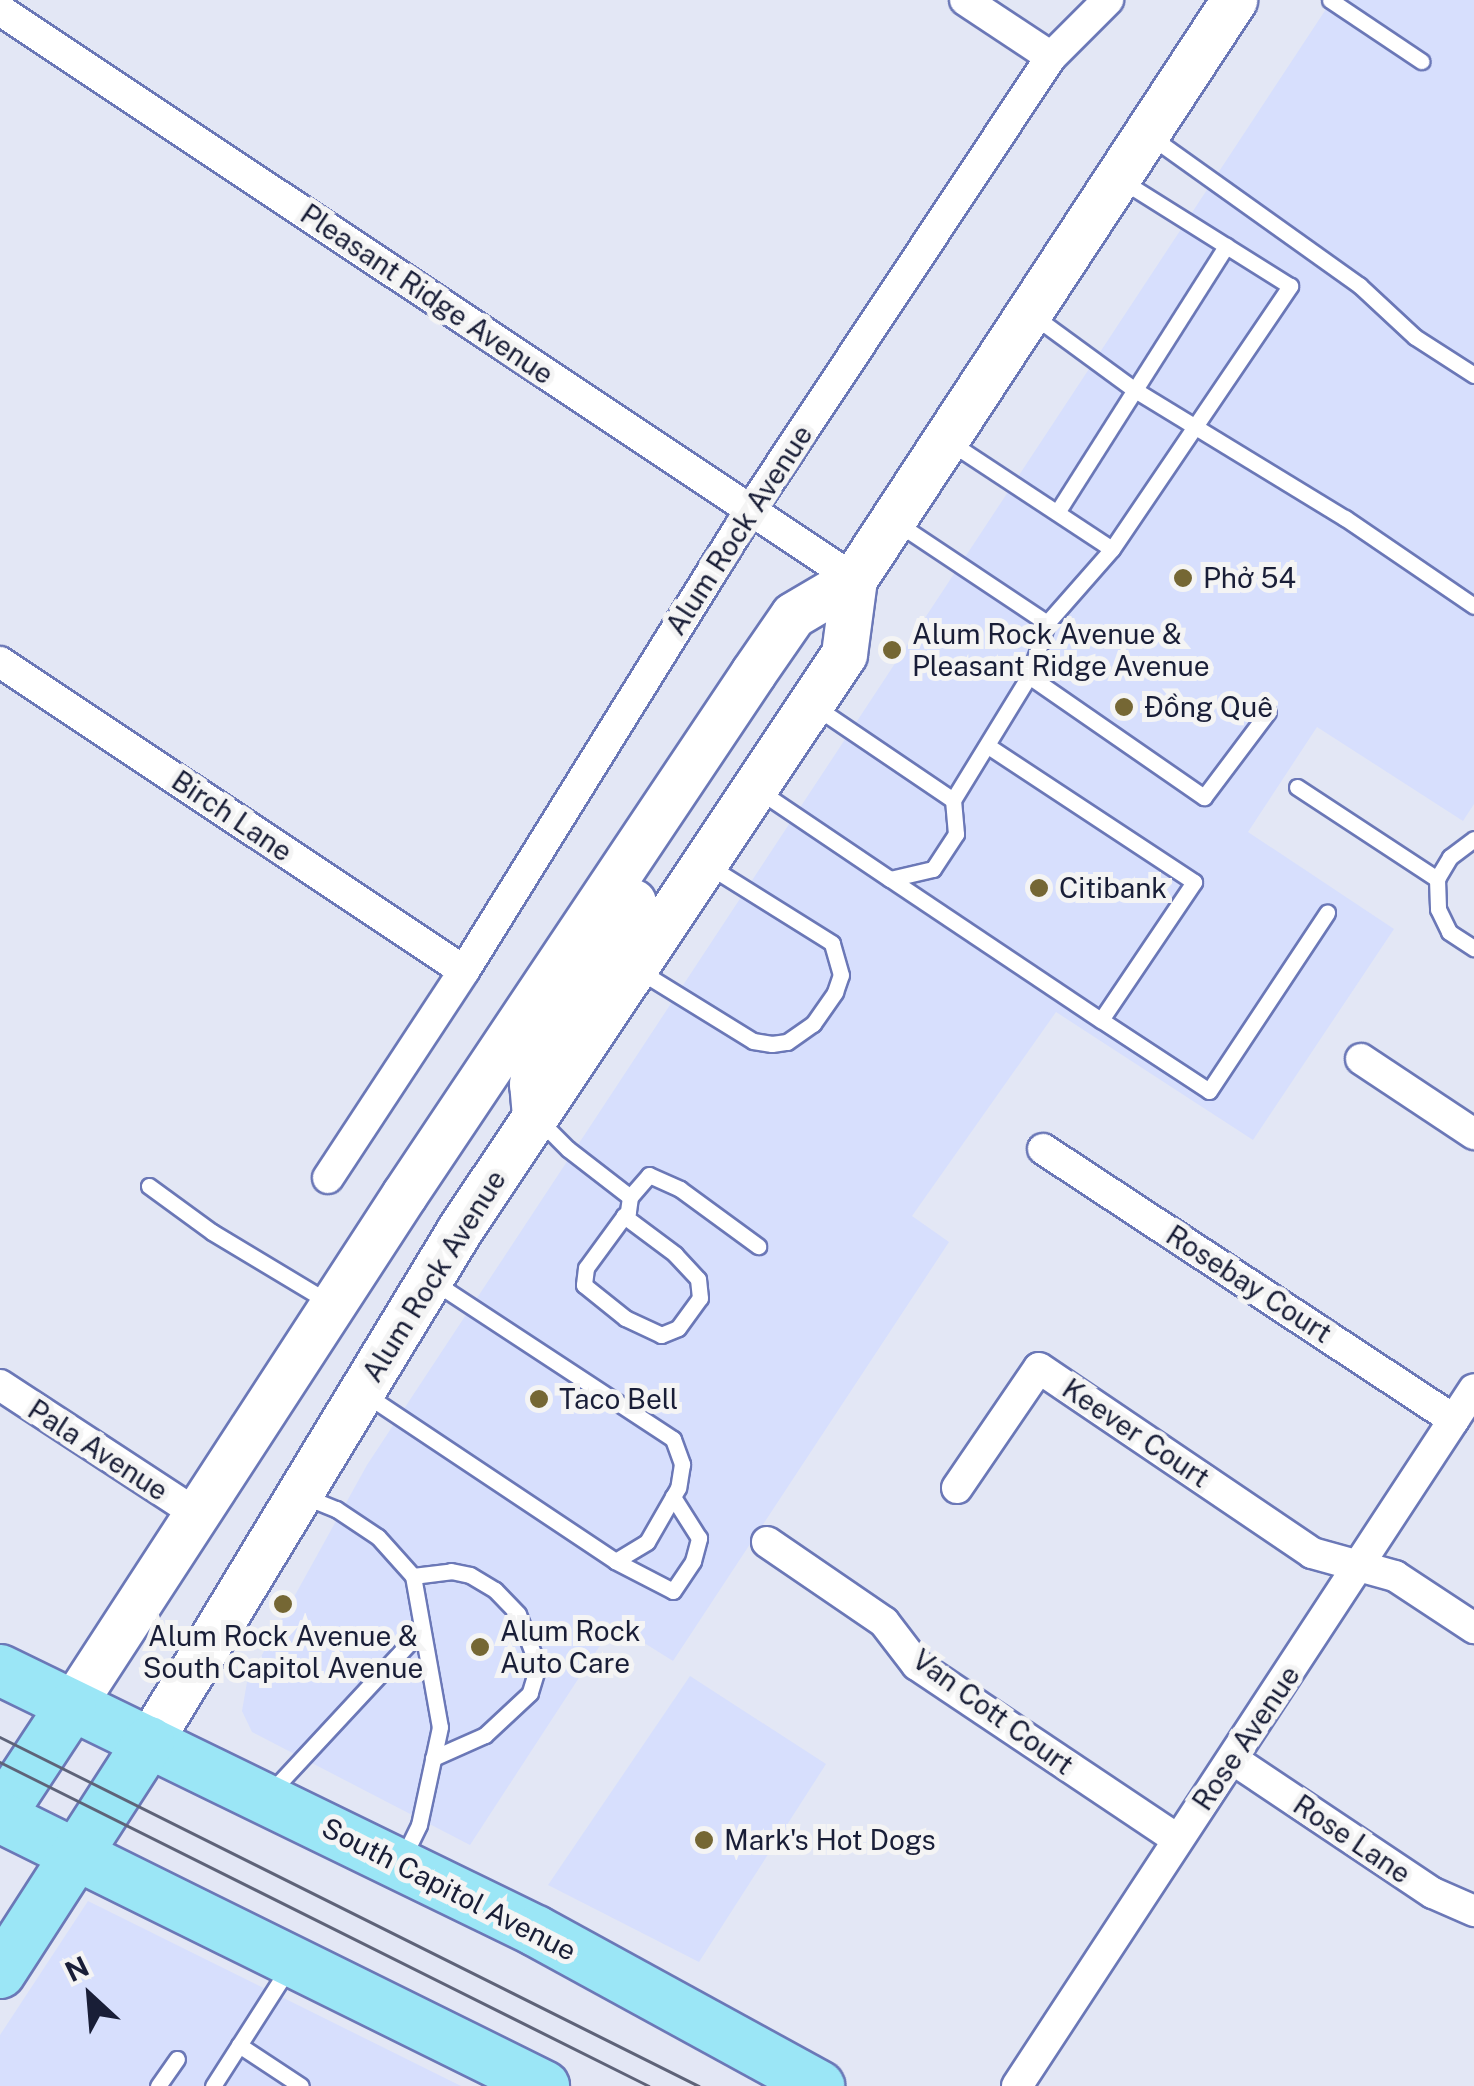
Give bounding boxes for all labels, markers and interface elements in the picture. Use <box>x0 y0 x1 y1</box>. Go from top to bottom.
street label: Pleasant Ridge Avenue <box>294 197 560 391</box>
street label: Alum Rock Avenue <box>659 419 819 641</box>
place label: Phở 54 <box>1203 561 1296 595</box>
marker: Phở 54 <box>1172 567 1194 589</box>
place label: Alum Rock Avenue & Pleasant Ridge Avenue <box>912 617 1210 683</box>
marker: Alum Rock Avenue & Pleasant Ridge Avenue <box>881 639 903 661</box>
place label: Đồng Quê <box>1144 690 1273 724</box>
marker: Đồng Quê <box>1113 696 1135 718</box>
street label: Birch Lane <box>165 764 299 868</box>
place label: Citibank <box>1059 871 1167 905</box>
marker: Citibank <box>1028 877 1050 899</box>
street label: Alum Rock Avenue <box>355 1164 513 1388</box>
street label: Rosebay Court <box>1160 1218 1338 1350</box>
street label: Keever Court <box>1056 1372 1216 1494</box>
place label: Taco Bell <box>559 1382 678 1416</box>
marker: Taco Bell <box>528 1388 550 1410</box>
street label: Pala Avenue <box>22 1392 174 1508</box>
marker: Alum Rock Avenue & South Capitol Avenue <box>272 1593 294 1615</box>
place label: Alum Rock Auto Care <box>500 1614 640 1680</box>
place label: Alum Rock Avenue & South Capitol Avenue <box>143 1619 423 1685</box>
marker: Alum Rock Auto Care <box>469 1636 491 1658</box>
street label: Van Cott Court <box>906 1642 1080 1782</box>
street label: Rose Avenue <box>1185 1659 1307 1817</box>
street label: Rose Lane <box>1287 1788 1417 1890</box>
street label: South Capitol Avenue <box>316 1810 582 1968</box>
place label: Mark's Hot Dogs <box>724 1823 936 1857</box>
marker: Mark's Hot Dogs <box>693 1829 715 1851</box>
north arrow <box>40 1946 140 2046</box>
text: N <box>60 1949 94 1988</box>

